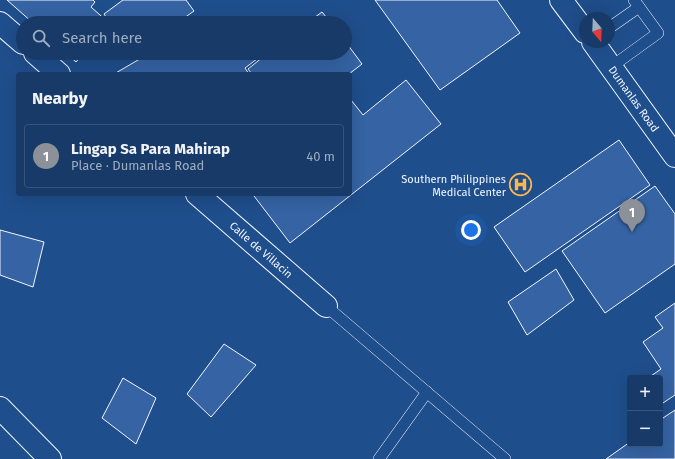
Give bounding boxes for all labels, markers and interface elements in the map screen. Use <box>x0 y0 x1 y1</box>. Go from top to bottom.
north arrow <box>579 12 615 48</box>
search box <box>16 16 352 60</box>
icon: search <box>30 27 52 49</box>
text: Search here <box>62 29 142 47</box>
street label: Dumanlas Road <box>605 64 661 135</box>
text: Nearby <box>32 88 87 109</box>
text: Lingap Sa Para Mahirap <box>71 140 230 158</box>
text: 1 <box>43 149 49 164</box>
text: 40 m <box>306 149 335 164</box>
text: Place · Dumanlas Road <box>71 158 204 173</box>
hospital icon: Southern Philippines Medical Center <box>508 172 534 198</box>
place label: Southern Philippines Medical Center <box>401 173 507 199</box>
pin: 1 <box>619 199 645 232</box>
street label: Calle de Villacin <box>227 219 295 281</box>
your location <box>461 220 481 240</box>
map controls <box>627 375 663 447</box>
button: + <box>627 375 663 411</box>
button: − <box>627 411 663 447</box>

